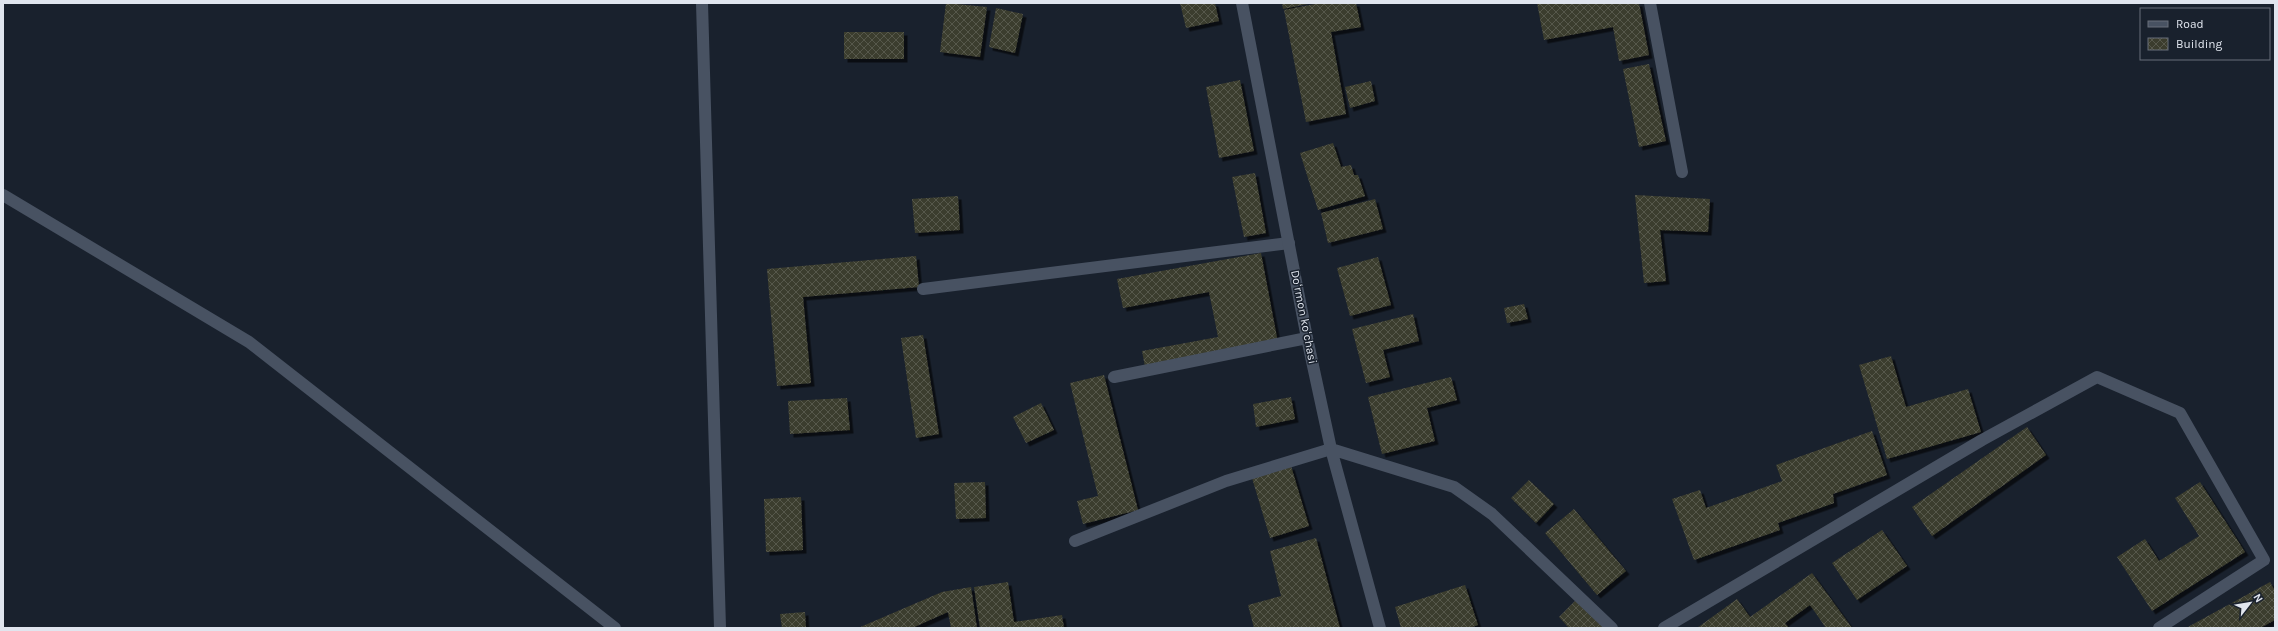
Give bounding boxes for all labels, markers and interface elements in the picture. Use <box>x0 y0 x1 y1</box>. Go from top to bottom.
legend <box>2140 8 2270 60</box>
text: Road <box>2176 17 2204 31</box>
text: Building <box>2176 37 2223 51</box>
street label: Doʻrmon koʻchasi <box>1288 269 1320 365</box>
north arrow <box>2230 583 2270 623</box>
text: N <box>2251 591 2266 605</box>

